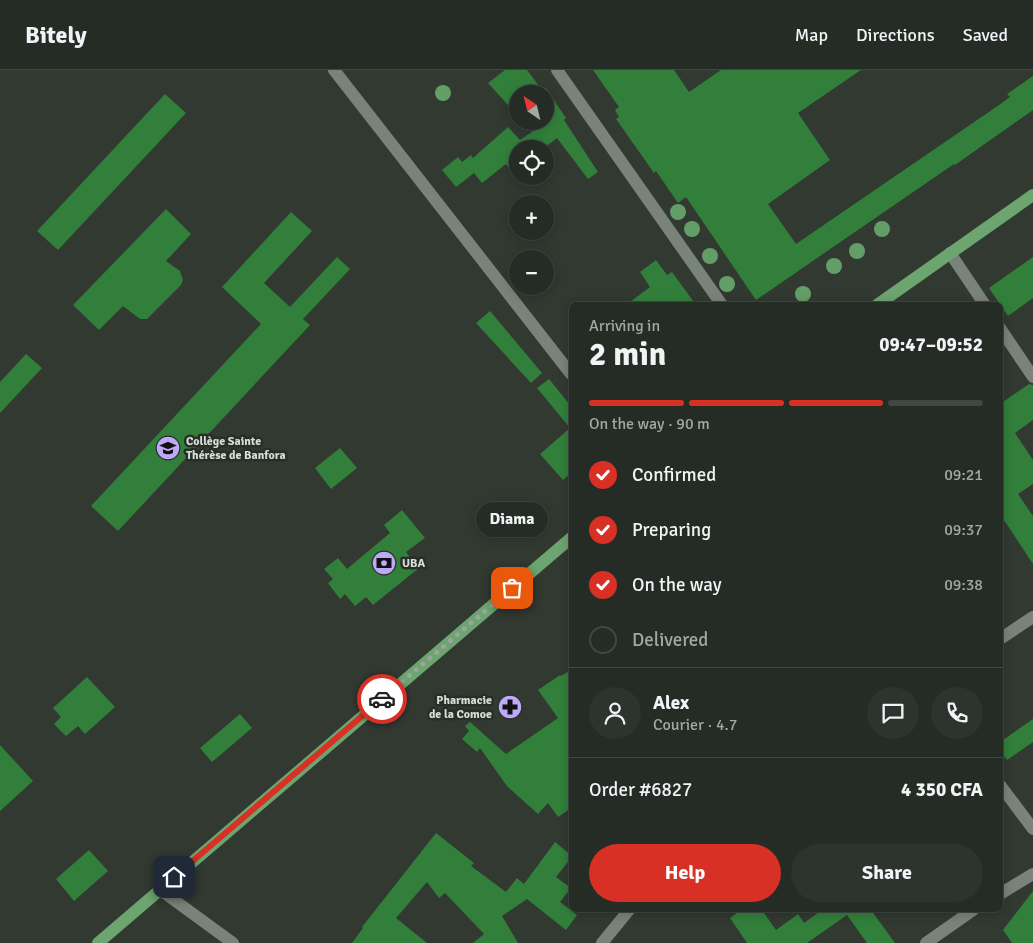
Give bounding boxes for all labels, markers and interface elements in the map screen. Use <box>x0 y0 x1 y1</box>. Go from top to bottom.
text: Bitely <box>25 20 87 50</box>
text: Map <box>795 24 828 46</box>
text: Directions <box>856 24 935 46</box>
text: Saved <box>963 24 1008 46</box>
north arrow <box>509 85 554 130</box>
map controls <box>509 85 554 295</box>
button: locate <box>509 140 554 185</box>
button: + <box>509 195 554 240</box>
button: − <box>509 250 554 295</box>
text: Arriving in <box>589 316 660 336</box>
text: 09:47–09:52 <box>879 333 983 357</box>
text: 2 min <box>589 335 666 374</box>
text: On the way · 90 m <box>589 414 710 434</box>
place label: Collège Sainte Thérèse de Banfora <box>186 434 286 463</box>
school or university icon: Collège Sainte Thérèse de Banfora <box>155 435 181 461</box>
icon: check <box>589 461 617 489</box>
text: Confirmed <box>632 463 716 487</box>
text: 09:21 <box>944 465 983 485</box>
callout: Diama <box>476 503 548 538</box>
text: Diama <box>490 509 534 529</box>
icon: check <box>589 516 617 544</box>
text: Preparing <box>632 518 711 542</box>
text: 09:37 <box>944 520 983 540</box>
bank icon: UBA <box>371 550 397 576</box>
place label: UBA <box>402 556 425 571</box>
pin <box>491 567 533 609</box>
icon: check <box>589 571 617 599</box>
text: On the way <box>632 573 722 597</box>
icon: bag <box>498 574 526 602</box>
text: 09:38 <box>944 575 983 595</box>
text: Delivered <box>632 628 708 652</box>
courier <box>357 674 407 724</box>
icon: car <box>368 685 396 713</box>
button: person <box>589 687 641 739</box>
button: chat <box>867 687 919 739</box>
button: phone <box>931 687 983 739</box>
text: Alex <box>653 691 689 715</box>
place label: Pharmacie de la Comoe <box>429 693 492 722</box>
pharmacy icon: Pharmacie de la Comoe <box>497 694 523 720</box>
text: Courier · 4.7 <box>653 715 737 735</box>
text: Order #6827 <box>589 778 692 802</box>
text: 4 350 CFA <box>901 778 983 802</box>
button: Help <box>589 844 781 902</box>
button: Share <box>791 844 983 902</box>
pin <box>153 856 195 898</box>
icon: home <box>160 863 188 891</box>

